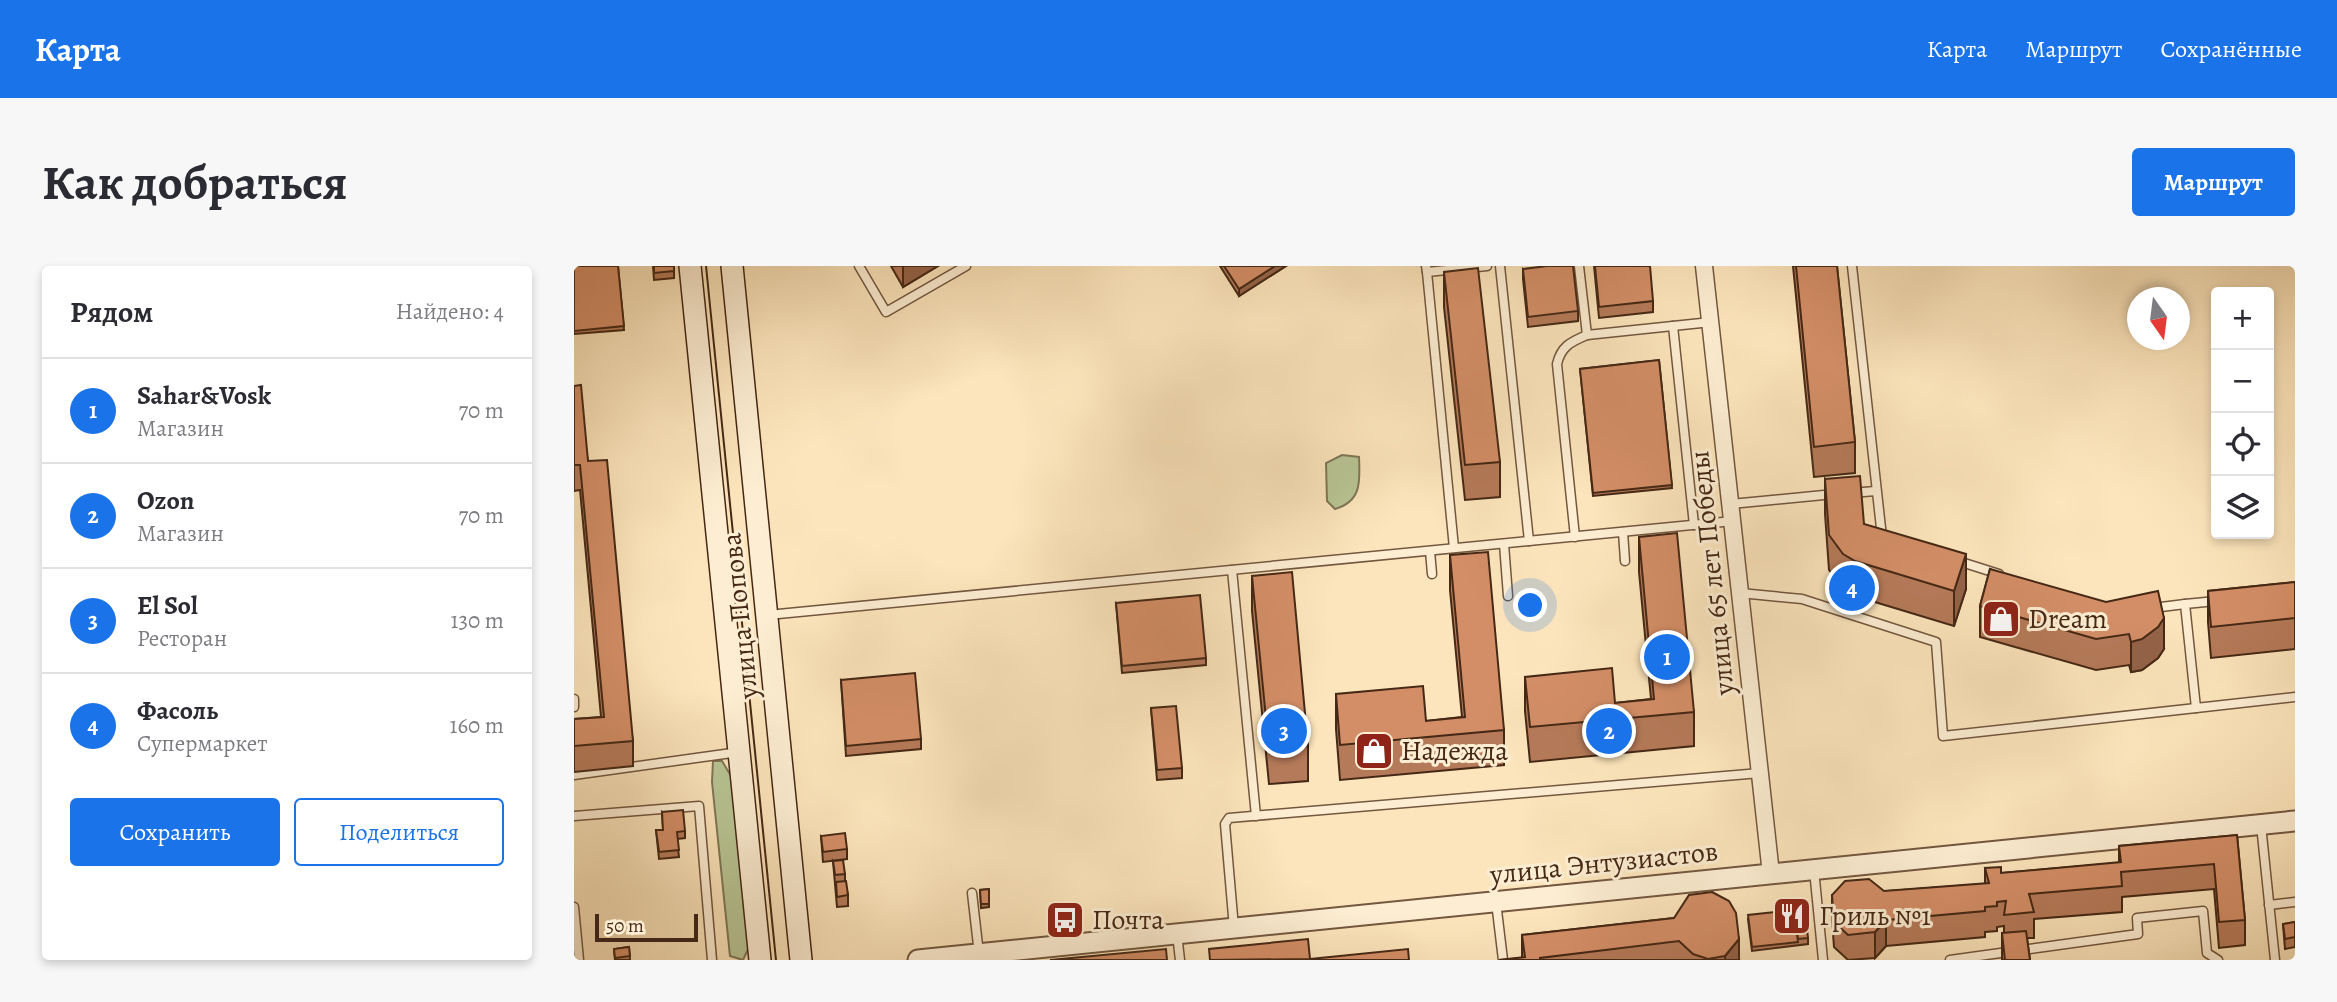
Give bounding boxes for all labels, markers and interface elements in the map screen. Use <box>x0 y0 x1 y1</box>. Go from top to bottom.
text: Карта <box>35 27 121 72</box>
text: Карта <box>1927 33 1987 65</box>
text: Маршрут <box>2025 33 2123 65</box>
text: Сохранённые <box>2161 33 2302 65</box>
button: Маршрут <box>2132 148 2295 216</box>
text: Как добраться <box>42 149 348 216</box>
north arrow <box>2127 287 2190 350</box>
map controls <box>2211 287 2274 539</box>
button: + <box>2211 287 2274 350</box>
text: Рядом <box>70 292 153 332</box>
text: Найдено: 4 <box>396 296 504 327</box>
button: − <box>2211 350 2274 413</box>
text: Sahar&Vosk <box>137 378 271 413</box>
text: 1 <box>89 395 97 426</box>
text: 70 m <box>458 395 504 426</box>
text: Магазин <box>137 413 224 444</box>
button: locate <box>2211 413 2274 476</box>
street label: улица 65 лет Победы <box>1680 449 1744 698</box>
button: layers <box>2211 476 2274 539</box>
text: Ozon <box>137 483 195 518</box>
text: 2 <box>87 500 99 531</box>
text: 70 m <box>458 500 504 531</box>
text: Магазин <box>137 518 224 549</box>
street label: улица Попова <box>712 531 768 702</box>
pin: 4 <box>1829 562 1875 614</box>
text: El Sol <box>137 588 198 623</box>
your location <box>1513 588 1547 622</box>
shop icon: Dream <box>1980 598 2022 640</box>
place label: Dream <box>2028 600 2107 638</box>
text: 3 <box>88 605 98 636</box>
text: 130 m <box>451 605 504 636</box>
text: Ресторан <box>137 623 227 654</box>
pin: 1 <box>1644 631 1690 683</box>
text: Фасоль <box>137 693 218 728</box>
pin: 3 <box>1261 705 1307 757</box>
pin: 2 <box>1586 705 1632 757</box>
text: 4 <box>88 710 98 741</box>
text: 160 m <box>450 710 504 741</box>
text: Супермаркет <box>137 728 268 759</box>
shop icon: Надежда <box>1353 730 1395 772</box>
place label: Надежда <box>1401 732 1508 770</box>
button: Сохранить <box>70 798 280 866</box>
button: Поделиться <box>294 798 504 866</box>
street label: улица Энтузиастов <box>1487 832 1720 894</box>
restaurant icon: Гриль №1 <box>1771 895 1813 937</box>
place label: Гриль №1 <box>1819 897 1931 935</box>
bus stop icon: Почта <box>1044 899 1086 941</box>
place label: Почта <box>1092 901 1164 939</box>
scale bar <box>595 911 698 943</box>
text: 50 m <box>606 913 644 939</box>

